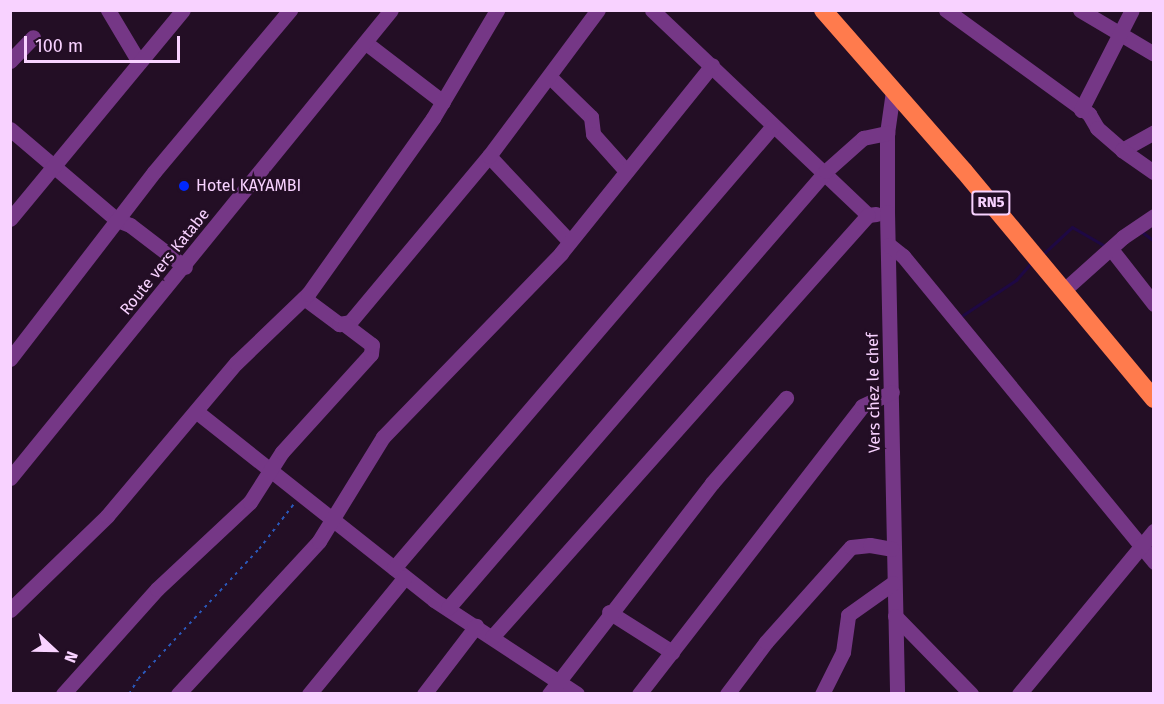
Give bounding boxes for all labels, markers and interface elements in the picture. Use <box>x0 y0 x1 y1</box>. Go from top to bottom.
scale bar <box>27 24 183 62</box>
text: 100 m <box>35 35 83 57</box>
place label: Hotel KAYAMBI <box>196 176 301 196</box>
marker: Hotel KAYAMBI <box>177 179 191 193</box>
road number: RN5 <box>970 191 1012 215</box>
street label: Route vers Katabe <box>116 205 214 319</box>
street label: Vers chez le chef <box>863 333 885 453</box>
north arrow <box>24 620 84 680</box>
text: N <box>60 648 82 665</box>

